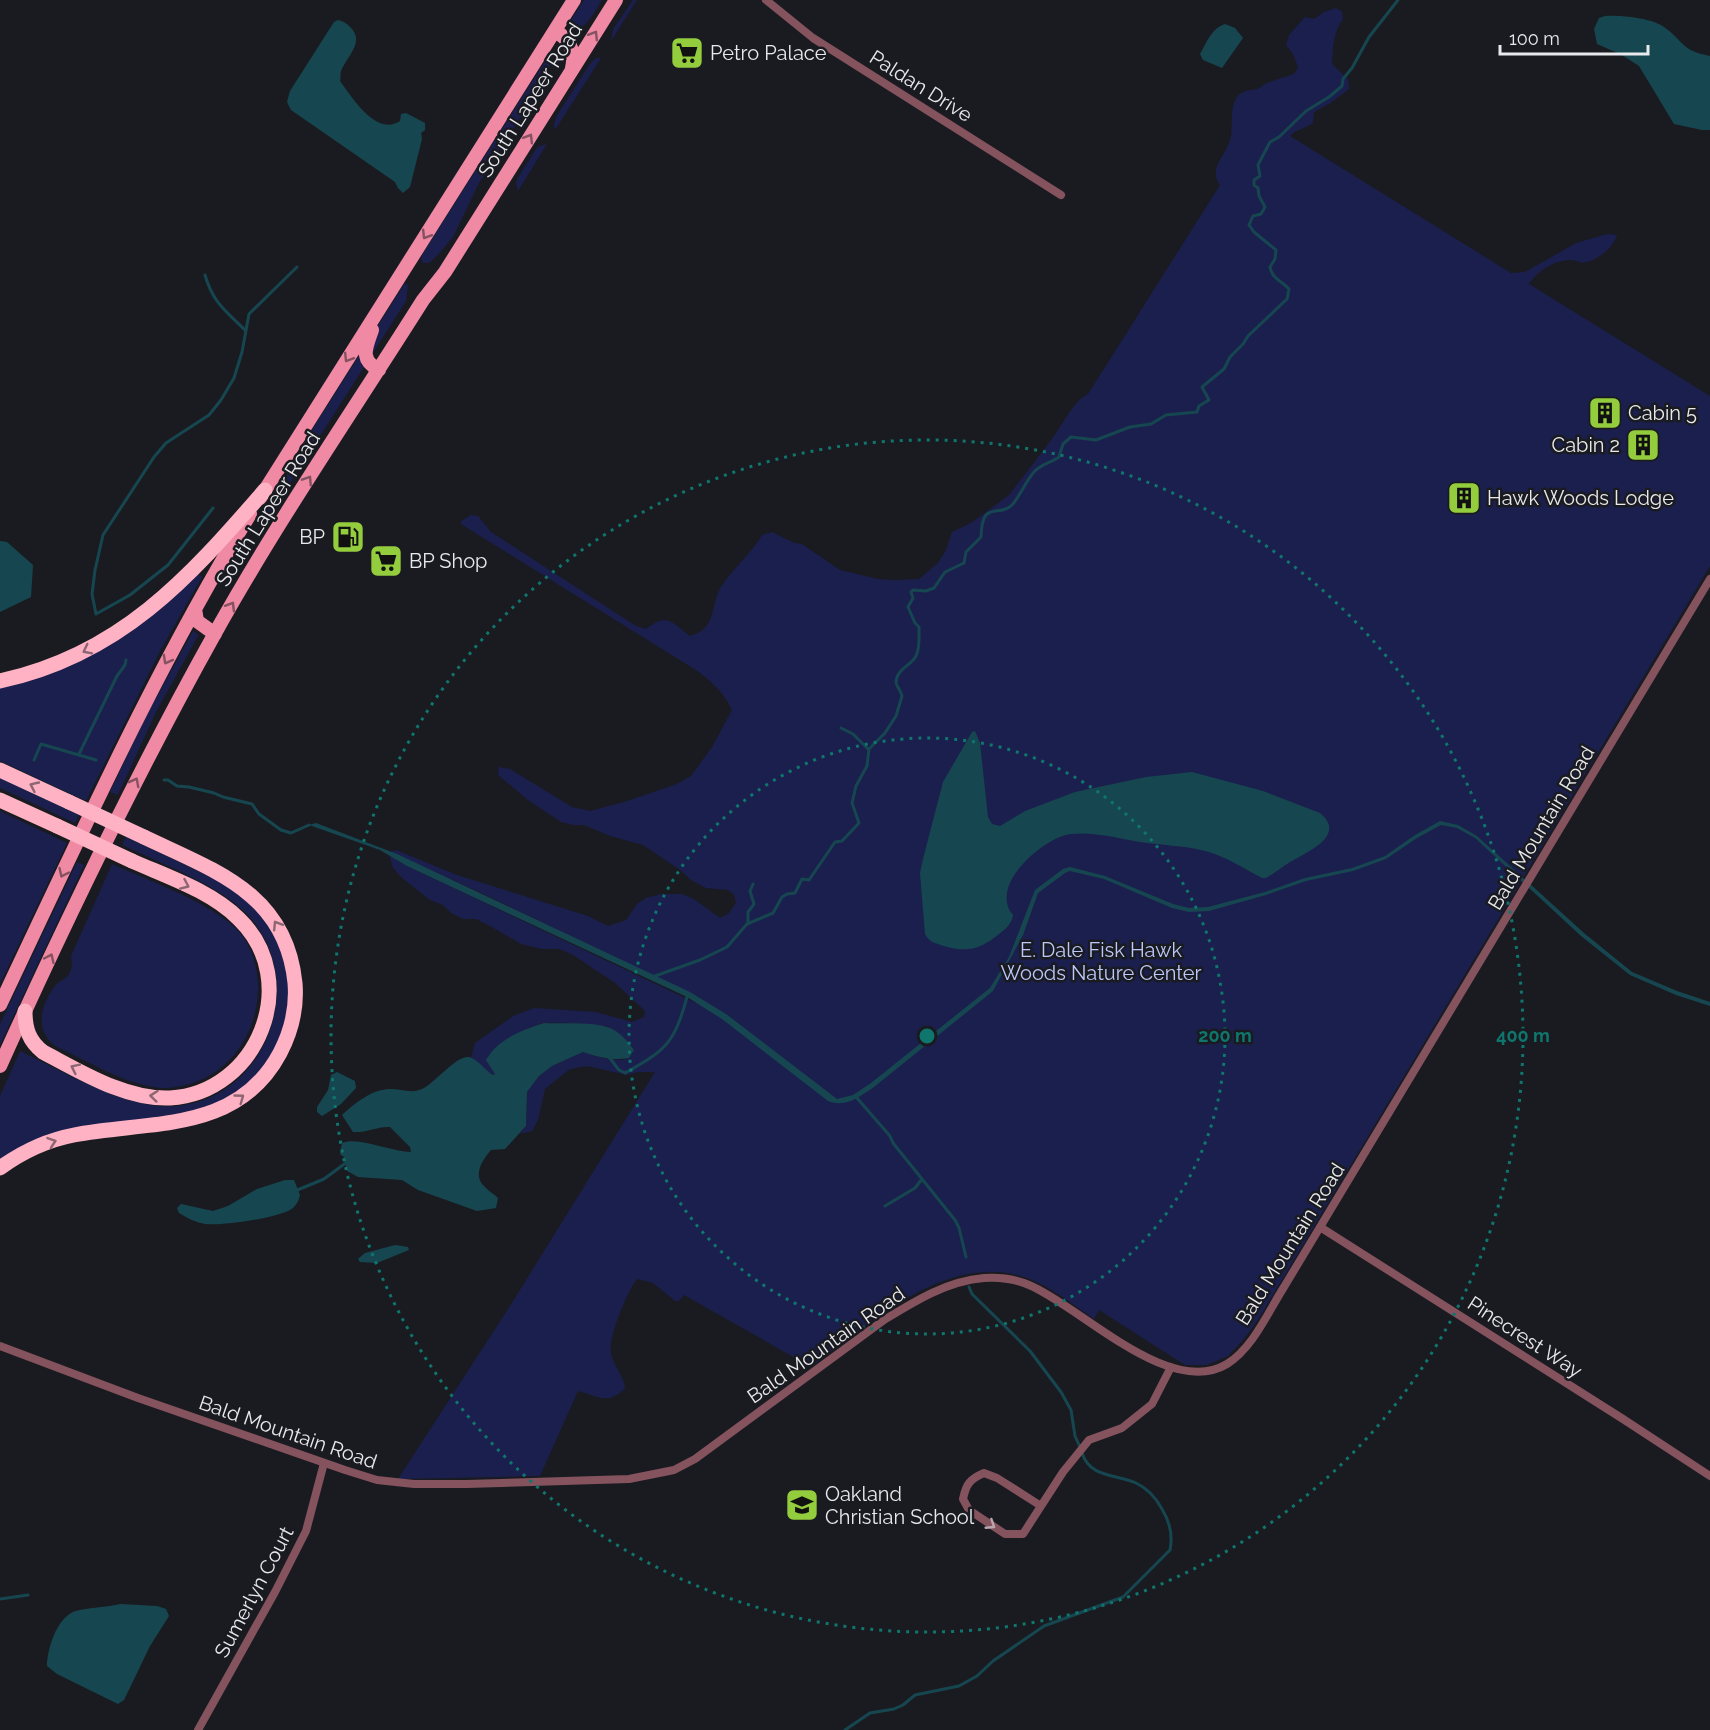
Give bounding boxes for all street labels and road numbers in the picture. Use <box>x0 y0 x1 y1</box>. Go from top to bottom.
street label: South Lapeer Road <box>473 18 587 182</box>
street label: Paldan Drive <box>865 45 977 127</box>
street label: South Lapeer Road <box>211 427 325 591</box>
street label: Bald Mountain Road <box>1483 742 1599 914</box>
street label: Bald Mountain Road <box>1230 1159 1350 1329</box>
street label: Bald Mountain Road <box>743 1282 909 1408</box>
street label: Pinecrest Way <box>1463 1291 1587 1383</box>
street label: Bald Mountain Road <box>196 1390 380 1474</box>
street label: Sumerlyn Court <box>209 1522 299 1662</box>

